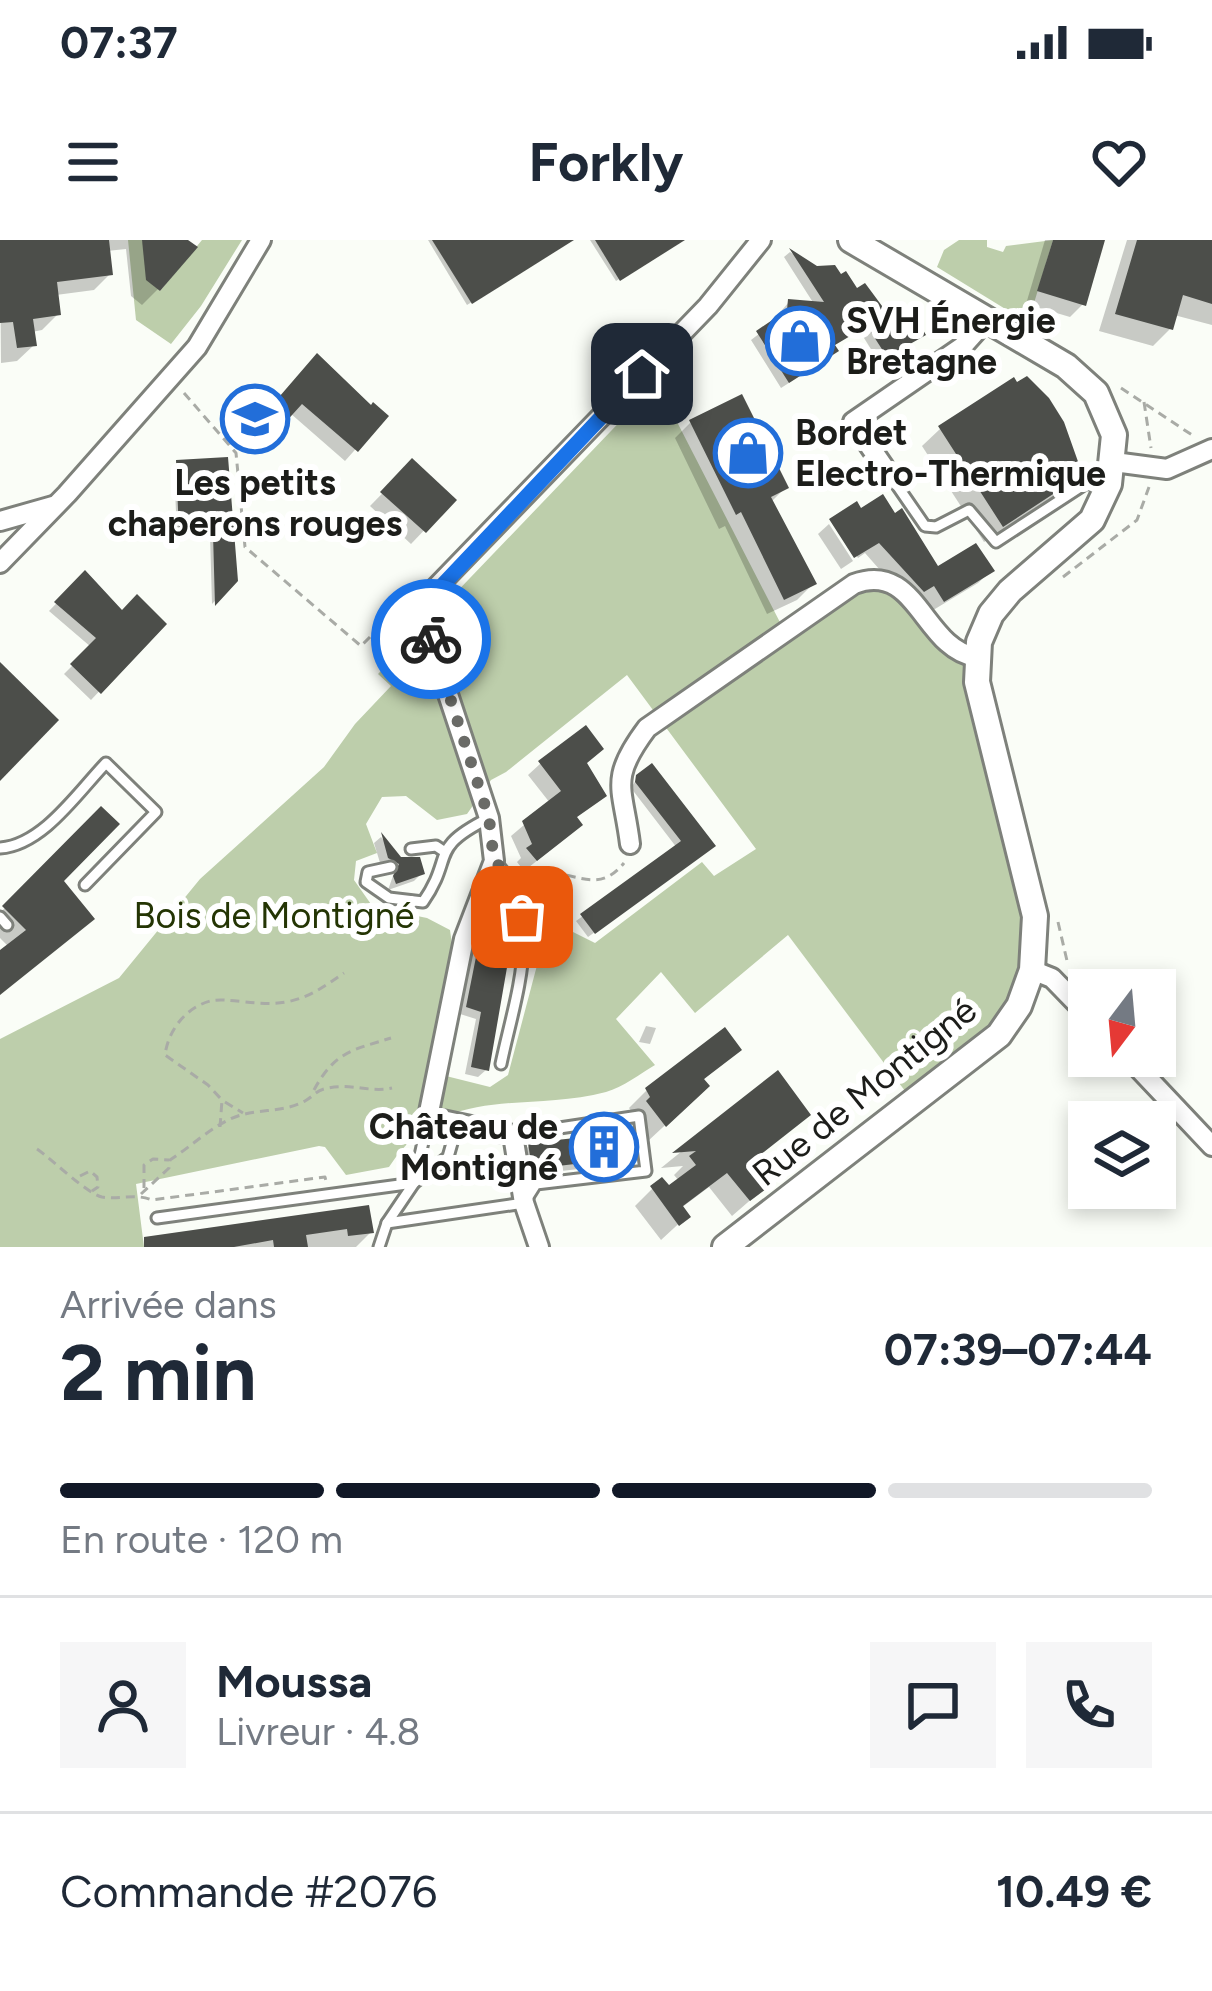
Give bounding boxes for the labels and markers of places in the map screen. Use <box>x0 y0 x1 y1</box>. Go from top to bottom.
place label: SVH Énergie Bretagne <box>846 299 1056 383</box>
shop icon: SVH Énergie Bretagne <box>765 306 835 376</box>
pin <box>591 323 693 425</box>
school or university icon: Les petits chaperons rouges <box>220 384 290 454</box>
place label: Bordet Electro-Thermique <box>795 411 1106 495</box>
shop icon: Bordet Electro-Thermique <box>713 418 783 488</box>
place label: Les petits chaperons rouges <box>108 461 403 545</box>
pin <box>471 866 573 968</box>
place label: Château de Montigné <box>369 1105 558 1189</box>
building icon: Château de Montigné <box>569 1112 639 1182</box>

